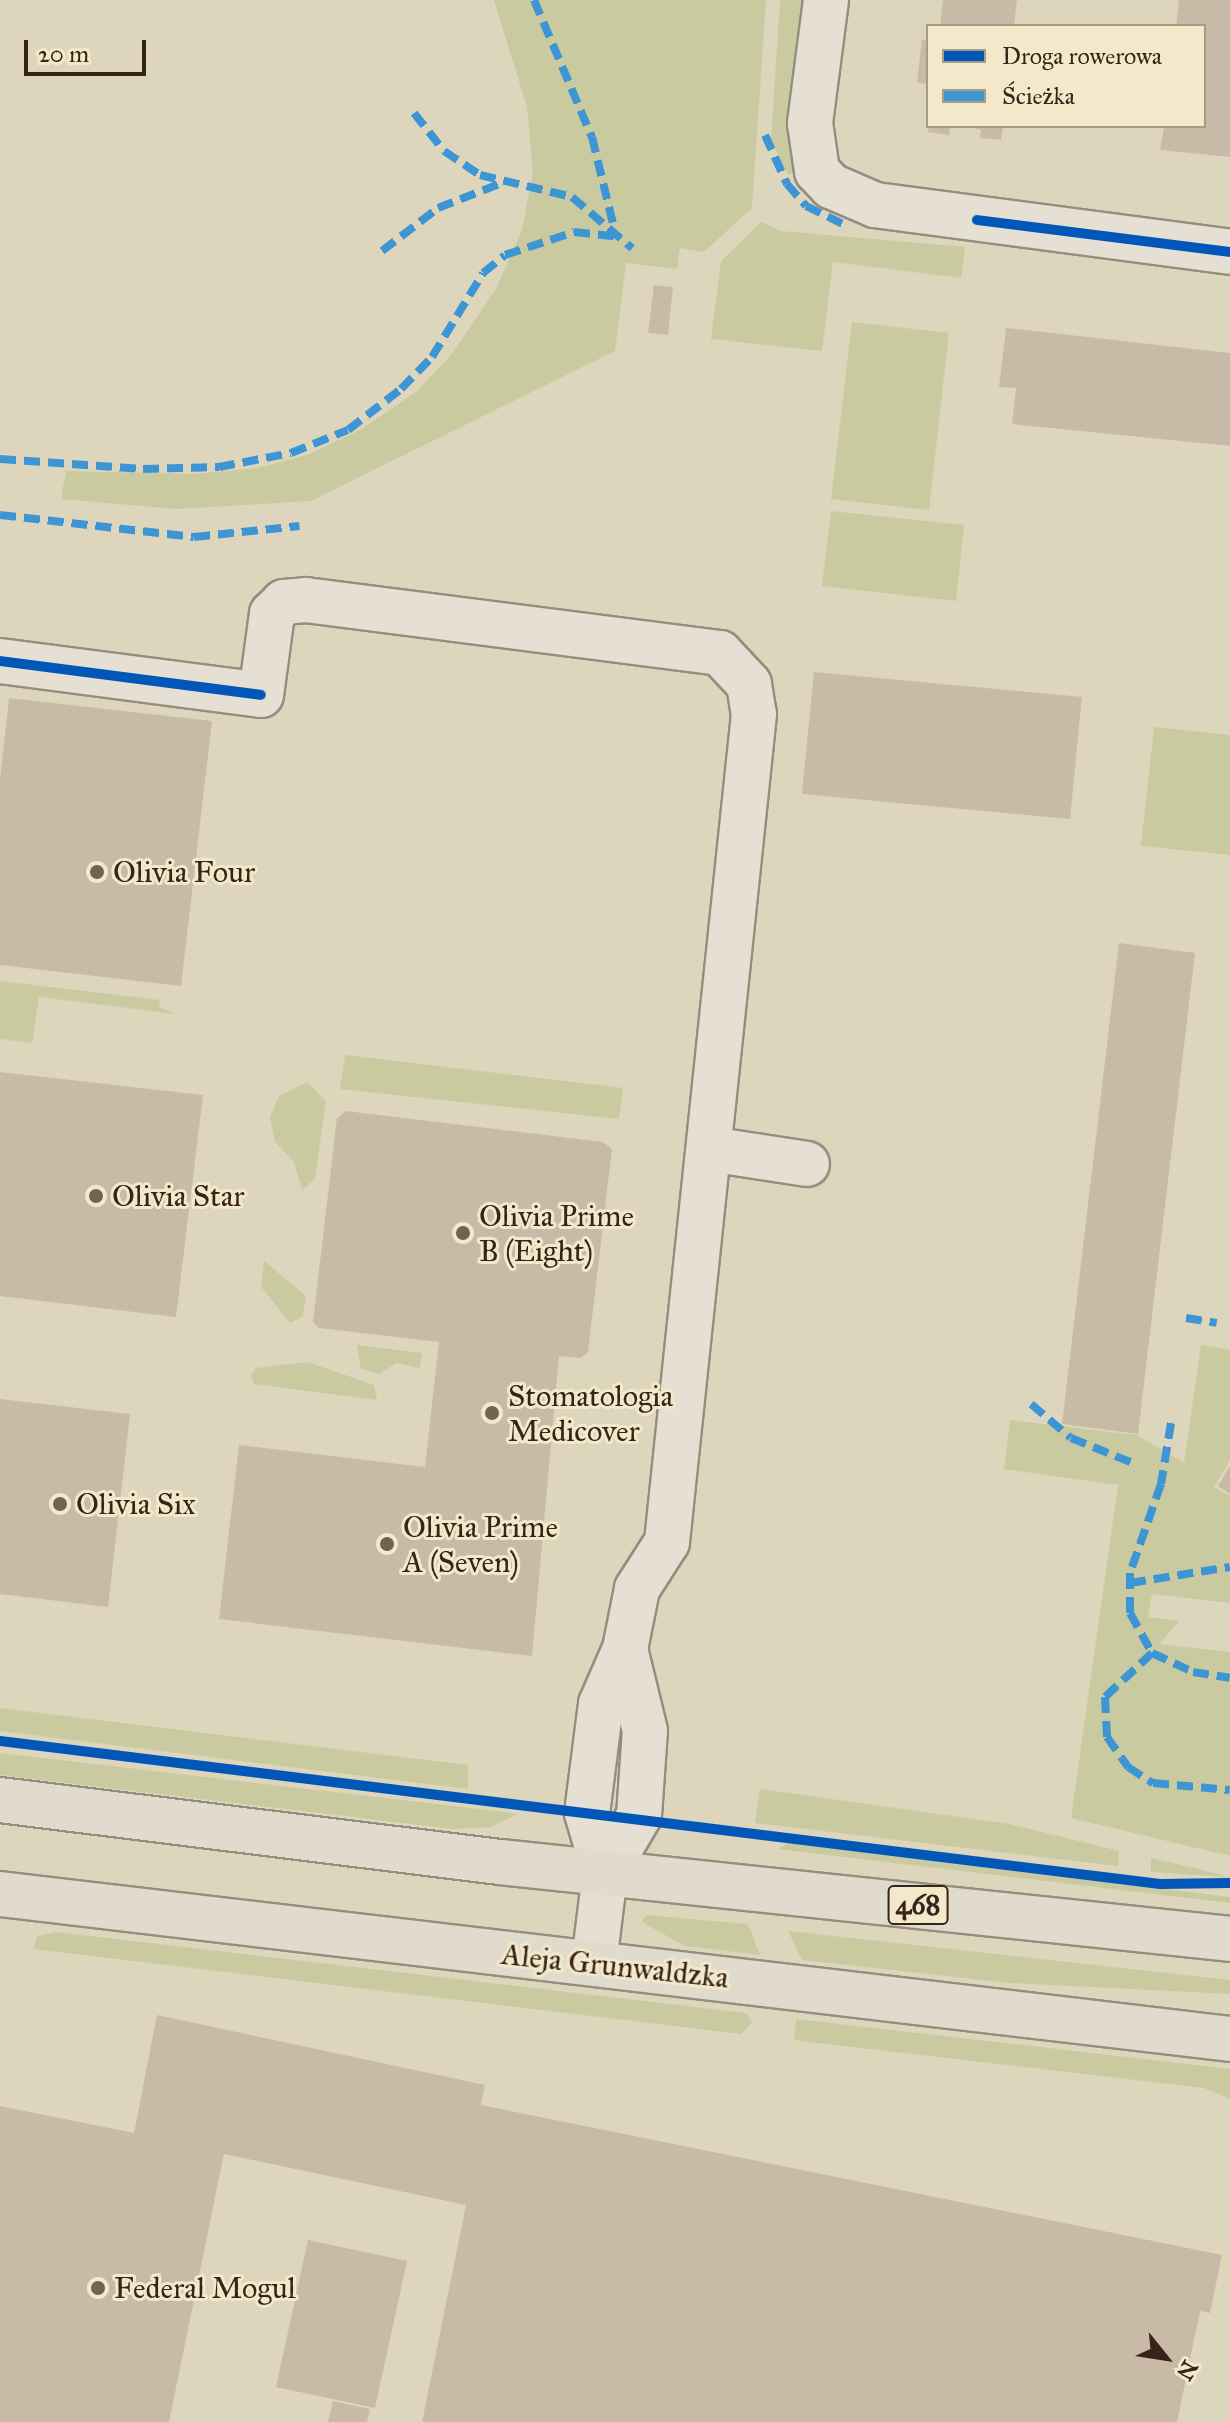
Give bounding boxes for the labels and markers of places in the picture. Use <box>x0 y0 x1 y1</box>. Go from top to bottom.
place label: Olivia Four <box>113 854 255 890</box>
marker: Olivia Four <box>88 863 106 881</box>
place label: Olivia Star <box>112 1178 245 1214</box>
marker: Olivia Star <box>87 1187 105 1205</box>
place label: Olivia Prime B (Eight) <box>479 1198 634 1268</box>
marker: Olivia Prime B (Eight) <box>454 1224 472 1242</box>
place label: Stomatologia Medicover <box>508 1378 673 1448</box>
marker: Stomatologia Medicover <box>483 1404 501 1422</box>
place label: Olivia Six <box>76 1486 196 1522</box>
marker: Olivia Six <box>51 1495 69 1513</box>
place label: Olivia Prime A (Seven) <box>403 1509 558 1580</box>
marker: Olivia Prime A (Seven) <box>378 1535 396 1553</box>
place label: Federal Mogul <box>114 2270 296 2306</box>
marker: Federal Mogul <box>89 2279 107 2297</box>

